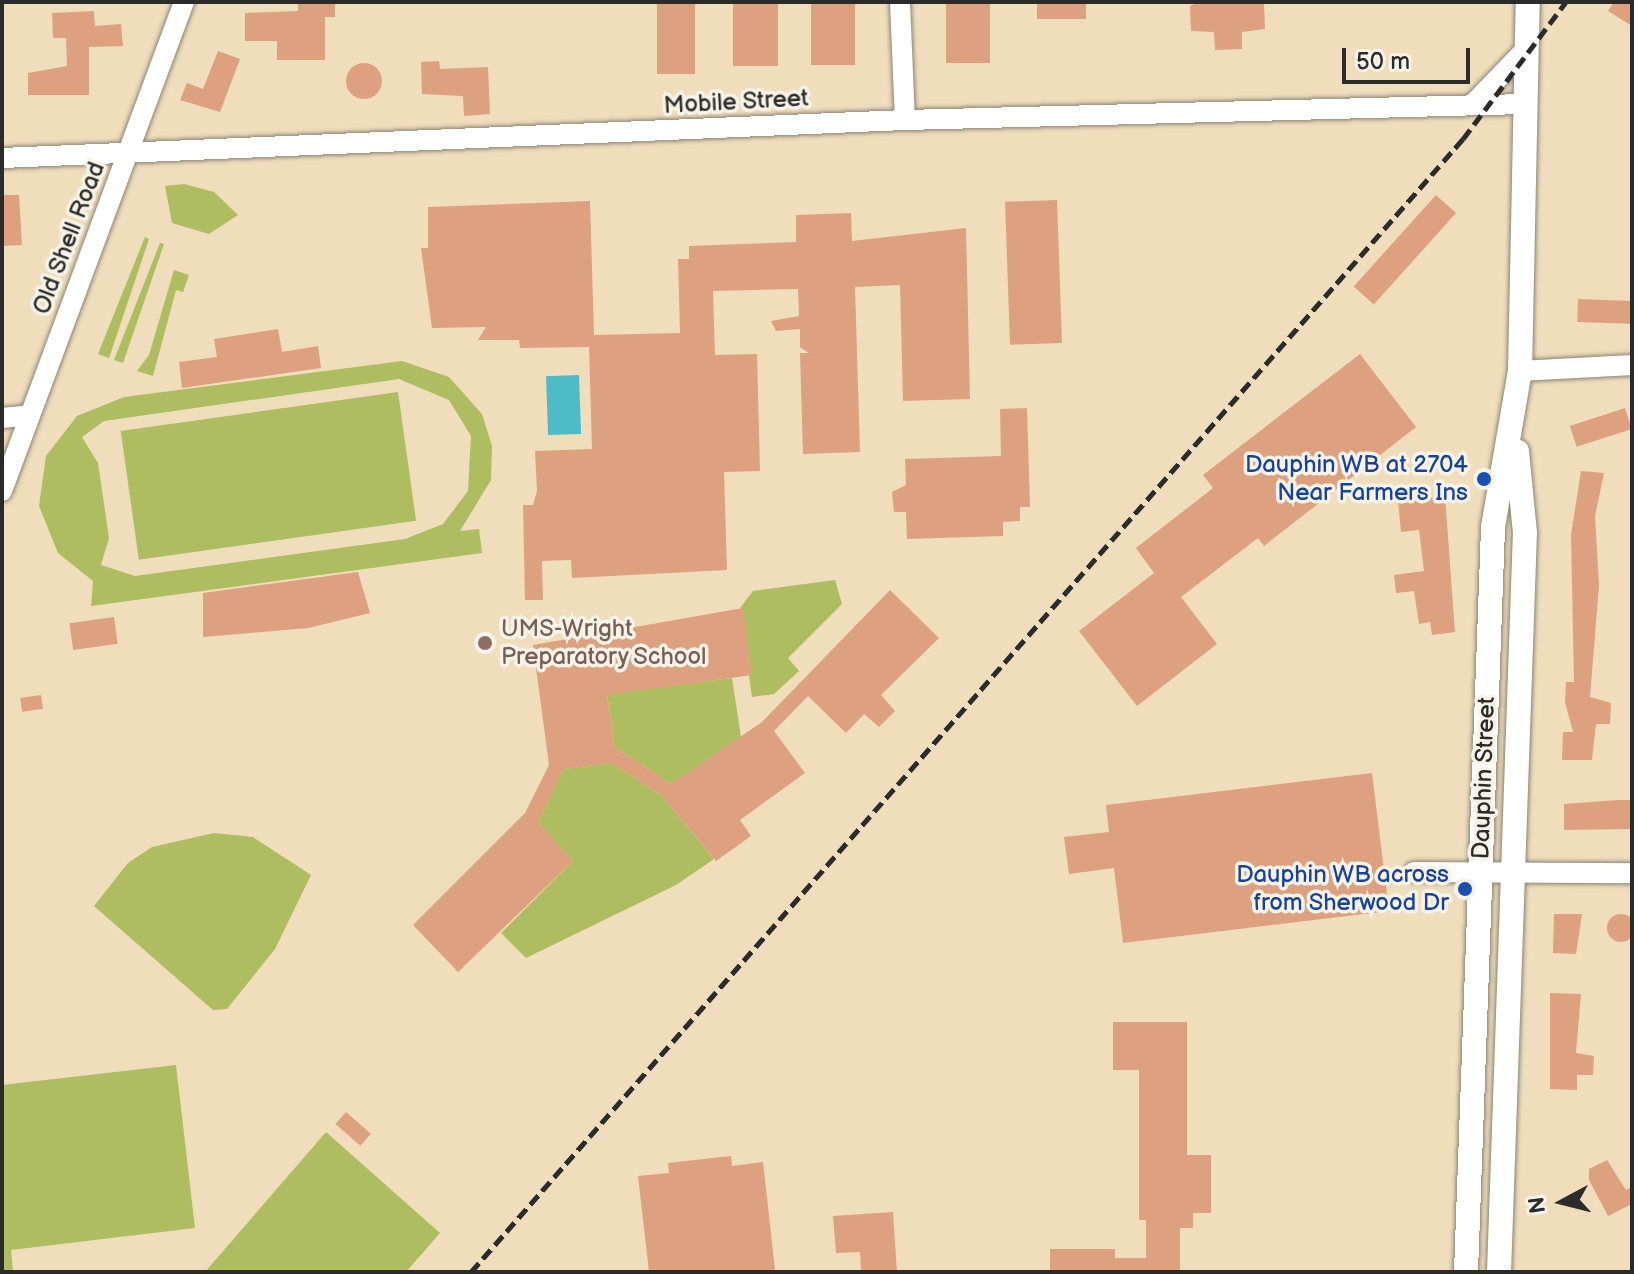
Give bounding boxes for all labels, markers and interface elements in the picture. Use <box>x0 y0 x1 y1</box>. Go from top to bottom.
scale bar <box>1346 32 1474 82</box>
text: 50 m <box>1356 47 1410 76</box>
street label: Mobile Street <box>663 84 809 120</box>
street label: Old Shell Road <box>27 158 111 318</box>
place label: Dauphin WB at 2704 Near Farmers Ins <box>1244 451 1468 507</box>
marker: Dauphin WB at 2704 Near Farmers Ins <box>1475 470 1493 488</box>
place label: UMS-Wright Preparatory School <box>501 615 708 671</box>
marker: UMS-Wright Preparatory School <box>476 634 494 652</box>
street label: Dauphin Street <box>1467 696 1501 860</box>
place label: Dauphin WB across from Sherwood Dr <box>1235 861 1449 917</box>
marker: Dauphin WB across from Sherwood Dr <box>1456 880 1474 898</box>
north arrow <box>1522 1162 1602 1242</box>
text: N <box>1523 1195 1552 1215</box>

